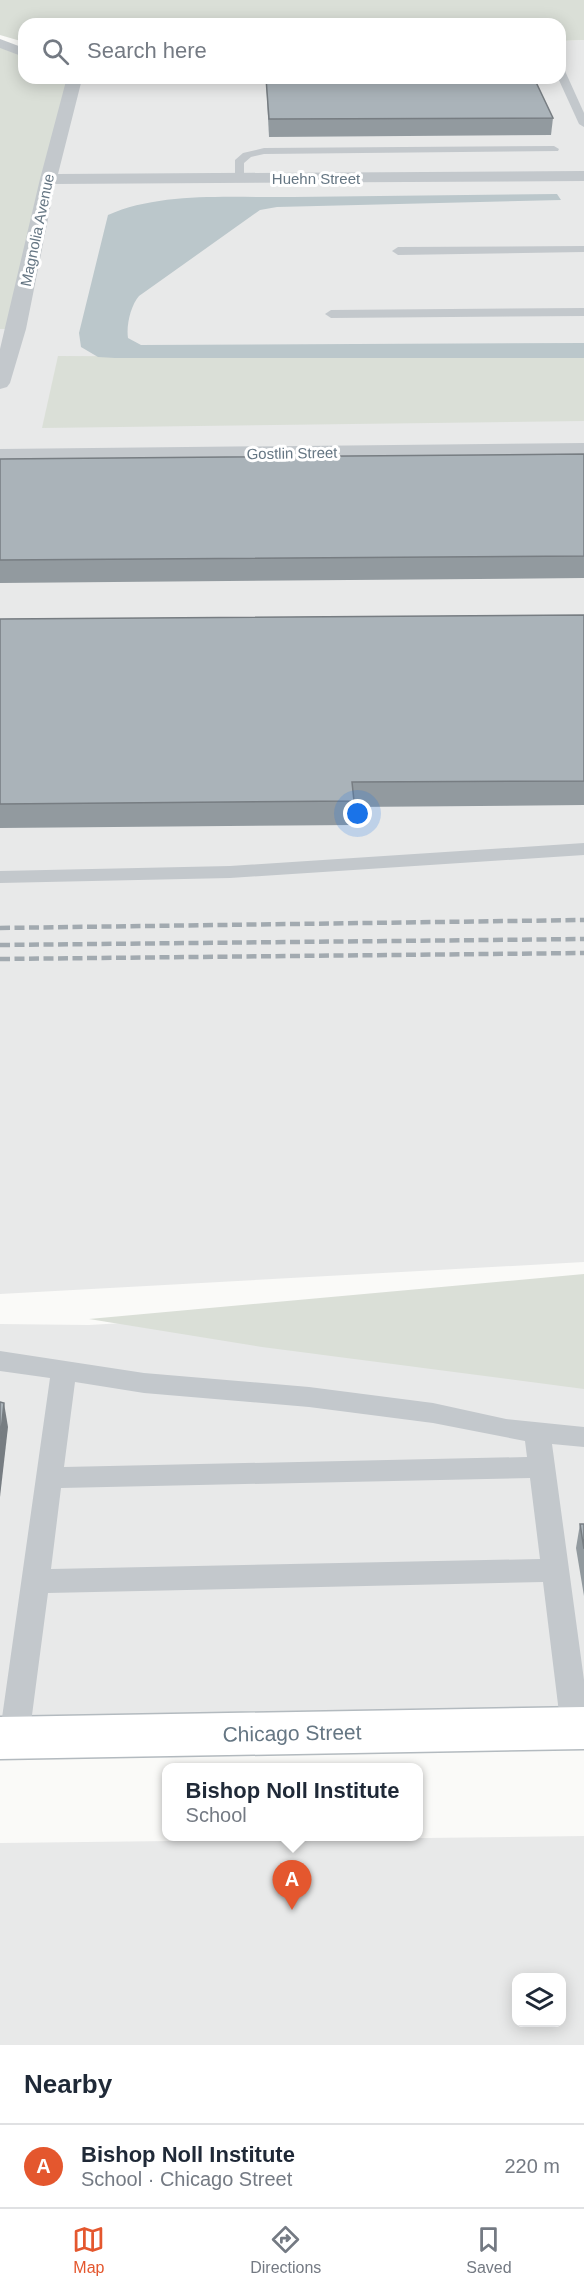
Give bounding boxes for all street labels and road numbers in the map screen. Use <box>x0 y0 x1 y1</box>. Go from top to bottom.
street label: Huehn Street <box>272 170 361 187</box>
street label: Magnolia Avenue <box>17 172 57 288</box>
street label: Gostlin Street <box>246 444 338 462</box>
street label: Chicago Street <box>222 1720 362 1746</box>

